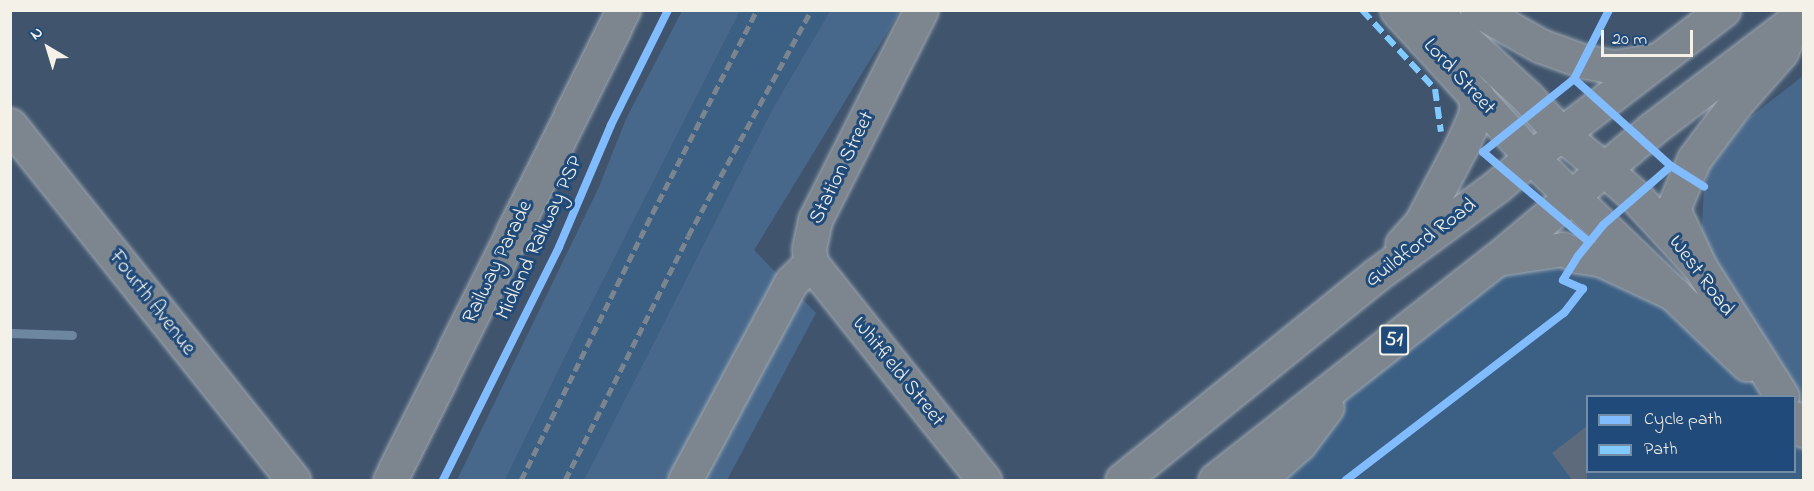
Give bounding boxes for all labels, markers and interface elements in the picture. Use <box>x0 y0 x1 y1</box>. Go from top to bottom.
north arrow <box>18 18 78 78</box>
scale bar <box>1604 18 1696 56</box>
text: N <box>25 21 49 47</box>
text: 20 m <box>1612 27 1647 53</box>
street label: Lord Street <box>1417 34 1501 120</box>
street label: Station Street <box>804 108 880 228</box>
street label: Midland Railway PSP <box>491 152 589 324</box>
street label: Guildford Road <box>1360 193 1482 293</box>
street label: Railway Parade <box>457 196 539 328</box>
street label: West Road <box>1663 231 1739 321</box>
street label: Fourth Avenue <box>103 246 201 360</box>
street label: Whitfield Street <box>846 312 950 432</box>
road number: 51 <box>1379 323 1409 357</box>
legend <box>1586 395 1796 473</box>
text: Cycle path <box>1644 407 1722 433</box>
text: Path <box>1644 437 1678 463</box>

